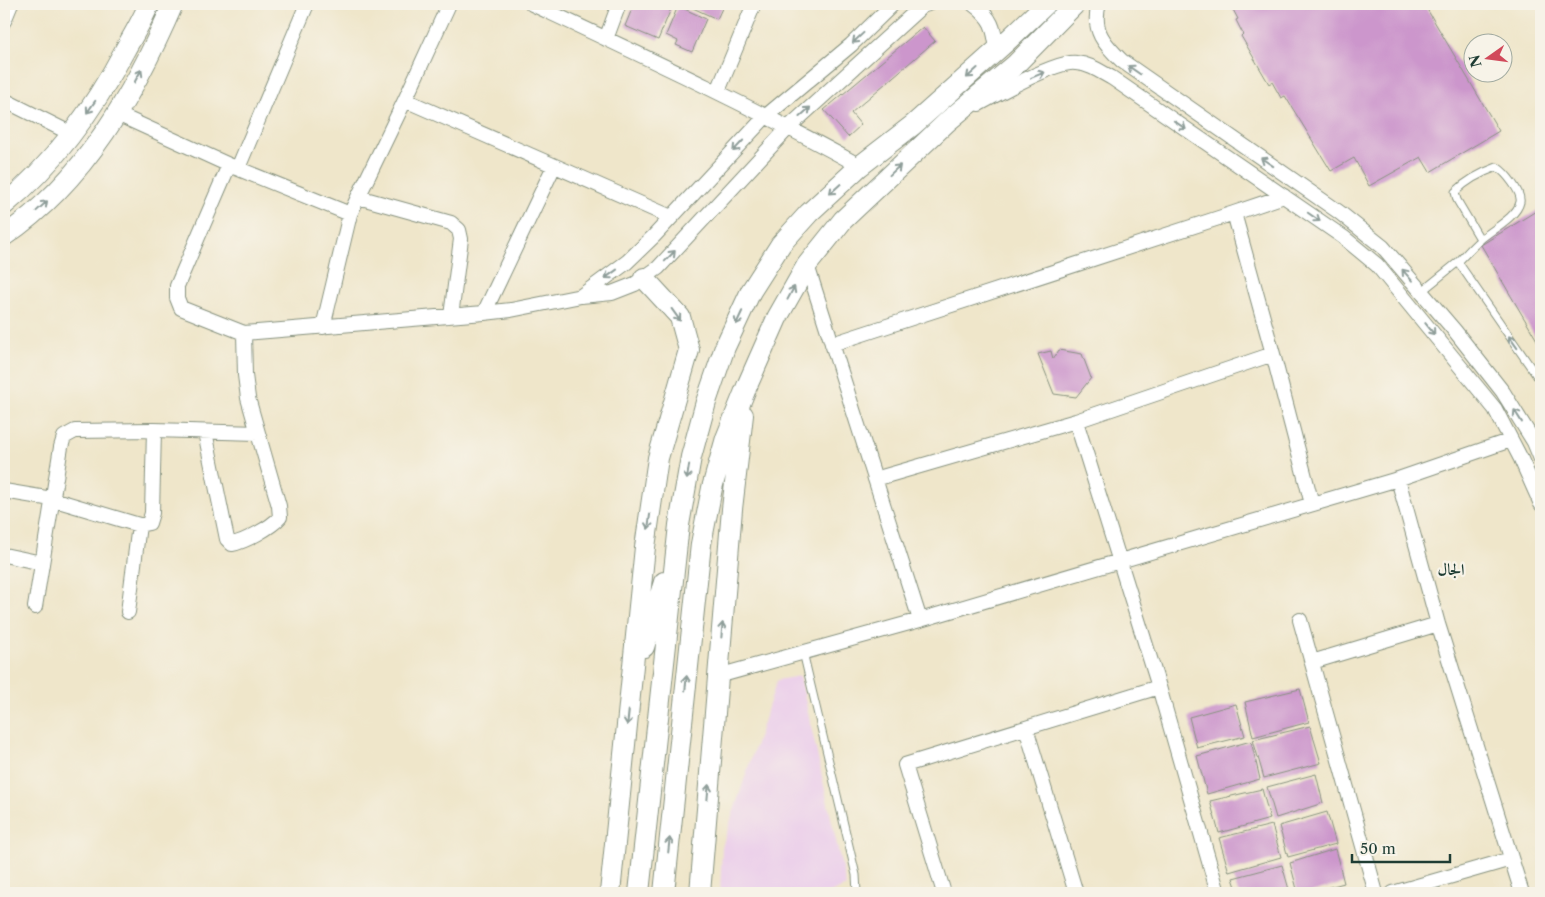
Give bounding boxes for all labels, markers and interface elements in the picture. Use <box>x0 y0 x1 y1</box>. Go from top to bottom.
one-way arrow <box>852 32 865 44</box>
north arrow <box>1462 32 1512 82</box>
text: N <box>1465 53 1486 69</box>
one-way arrow <box>1127 65 1141 75</box>
one-way arrow <box>965 67 978 78</box>
one-way arrow <box>133 68 143 83</box>
one-way arrow <box>1029 70 1045 79</box>
one-way arrow <box>86 100 96 114</box>
one-way arrow <box>799 106 812 118</box>
one-way arrow <box>1173 120 1187 130</box>
one-way arrow <box>732 140 743 153</box>
one-way arrow <box>1260 157 1274 168</box>
one-way arrow <box>889 164 902 176</box>
one-way arrow <box>828 183 841 195</box>
one-way arrow <box>36 200 49 212</box>
one-way arrow <box>1306 212 1320 222</box>
one-way arrow <box>664 249 676 262</box>
one-way arrow <box>605 268 618 279</box>
one-way arrow <box>1401 268 1412 281</box>
one-way arrow <box>786 286 796 301</box>
one-way arrow <box>671 308 681 322</box>
one-way arrow <box>733 310 743 325</box>
one-way arrow <box>1424 322 1435 335</box>
one-way arrow <box>1508 335 1518 349</box>
one-way arrow <box>1512 409 1522 423</box>
one-way arrow <box>683 464 693 480</box>
one-way arrow <box>644 513 654 529</box>
district label: الجال <box>1438 559 1464 579</box>
one-way arrow <box>717 623 726 639</box>
one-way arrow <box>681 675 691 691</box>
one-way arrow <box>623 710 633 726</box>
one-way arrow <box>703 785 713 801</box>
scale bar <box>1352 832 1450 864</box>
one-way arrow <box>664 837 674 853</box>
text: 50 m <box>1360 839 1396 858</box>

